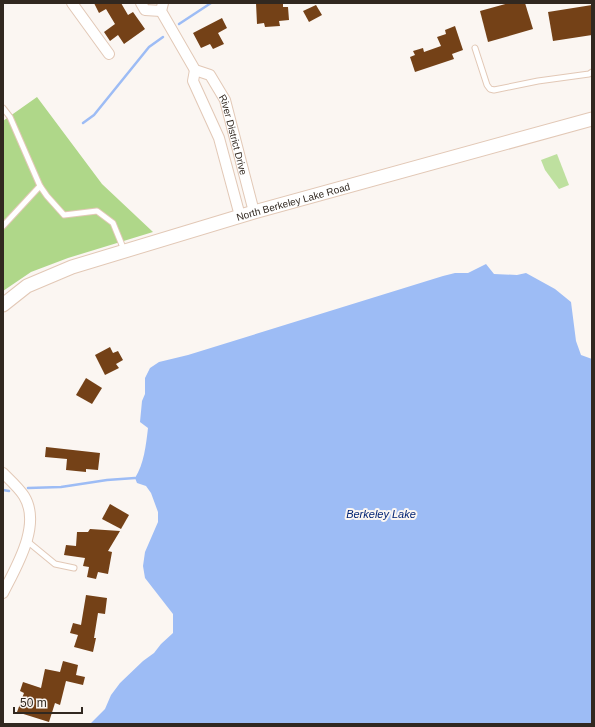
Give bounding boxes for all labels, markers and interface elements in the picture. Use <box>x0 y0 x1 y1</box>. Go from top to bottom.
street label: River District Drive <box>217 92 250 176</box>
street label: North Berkeley Lake Road <box>235 180 351 223</box>
water label: Berkeley Lake <box>346 508 416 520</box>
scale bar <box>14 689 82 715</box>
text: 50 m <box>20 696 47 710</box>

